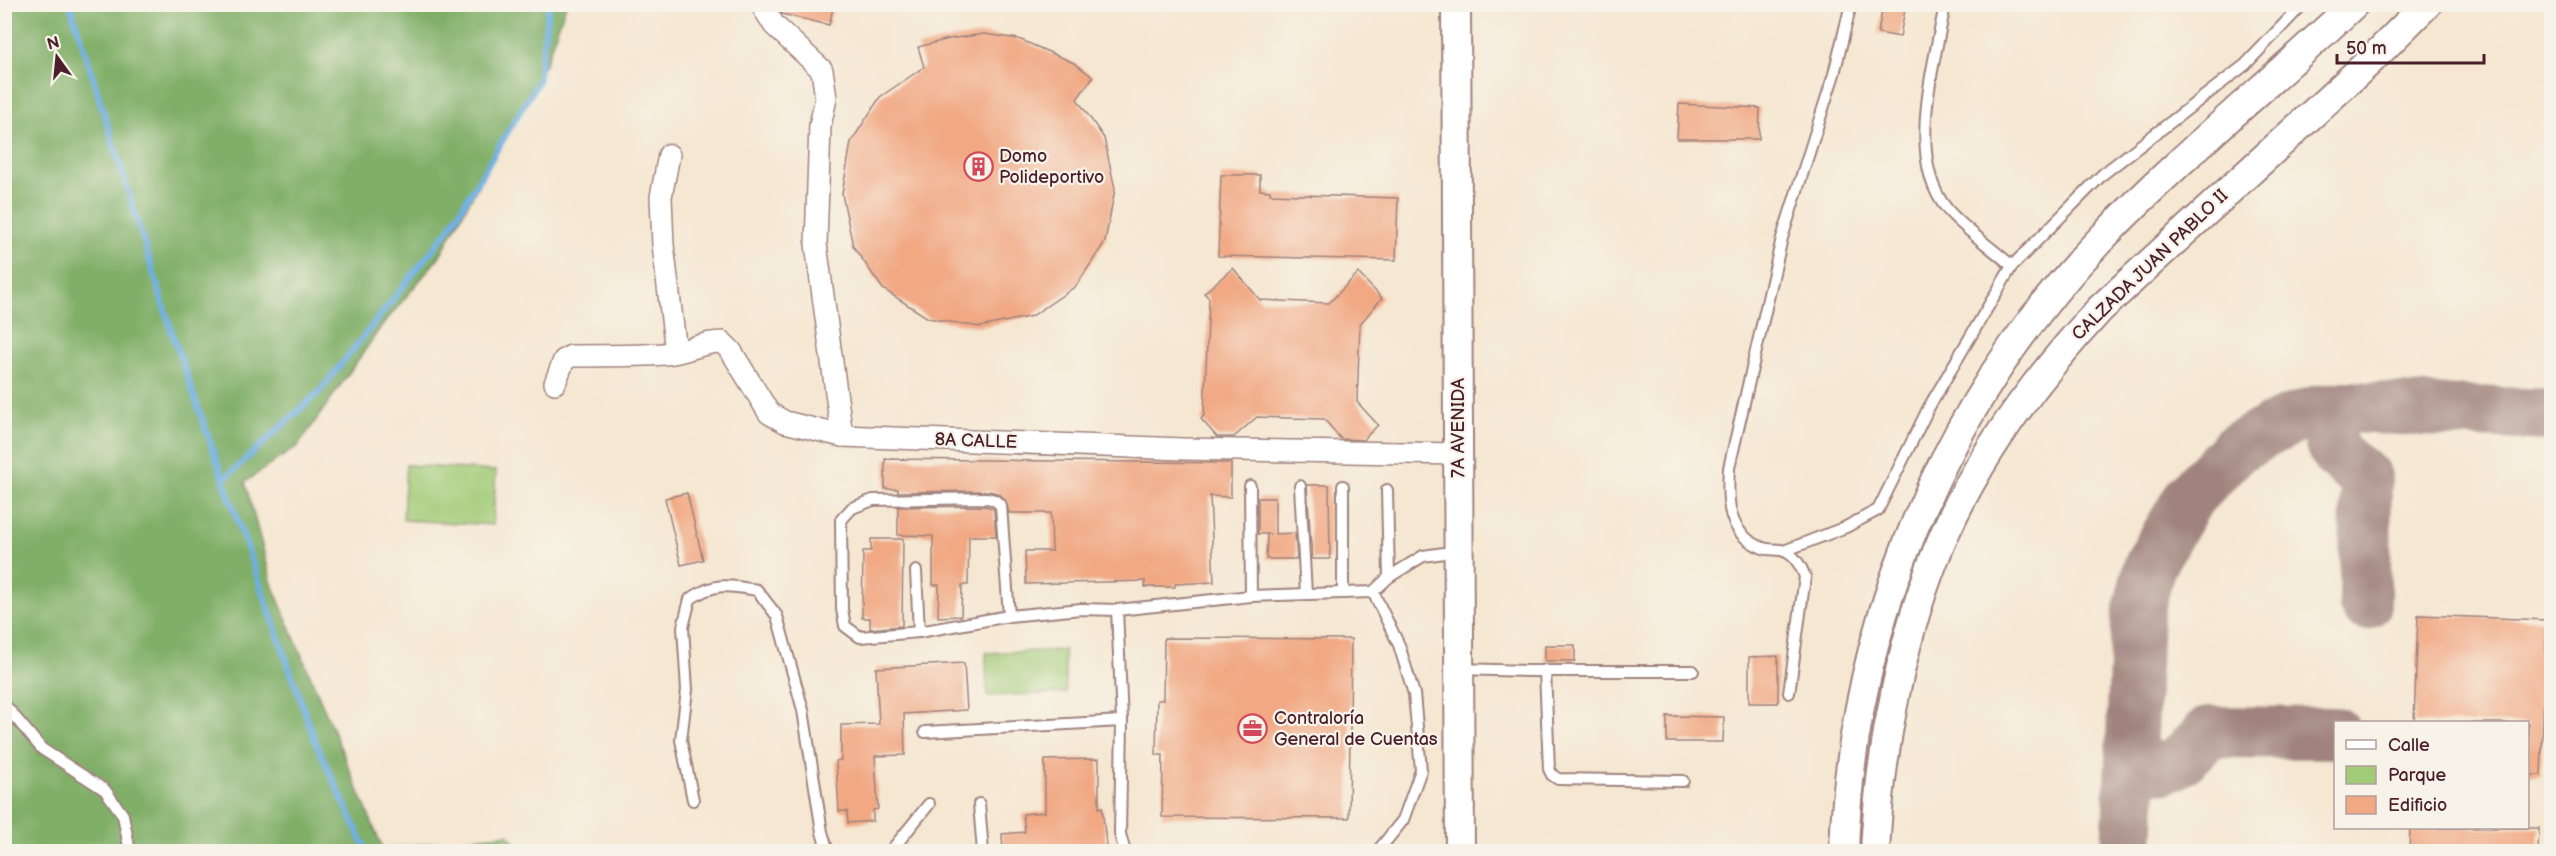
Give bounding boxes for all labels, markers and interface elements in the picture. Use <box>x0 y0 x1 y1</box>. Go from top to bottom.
north arrow <box>27 27 87 87</box>
scale bar <box>2337 27 2484 65</box>
text: N <box>45 33 62 55</box>
text: 50 m <box>2346 38 2387 59</box>
place label: Domo Polideportivo <box>999 146 1104 188</box>
building icon: Domo Polideportivo <box>962 150 994 182</box>
street label: CALZADA JUAN PABLO II <box>2068 185 2232 345</box>
street label: 7A AVENIDA <box>1448 378 1469 478</box>
street label: 8A CALLE <box>934 429 1018 453</box>
place label: Contraloría General de Cuentas <box>1274 708 1438 750</box>
office icon: Contraloría General de Cuentas <box>1237 712 1269 744</box>
legend <box>2334 721 2529 829</box>
text: Calle <box>2388 735 2430 756</box>
text: Parque <box>2388 765 2446 786</box>
text: Edificio <box>2388 795 2447 816</box>

